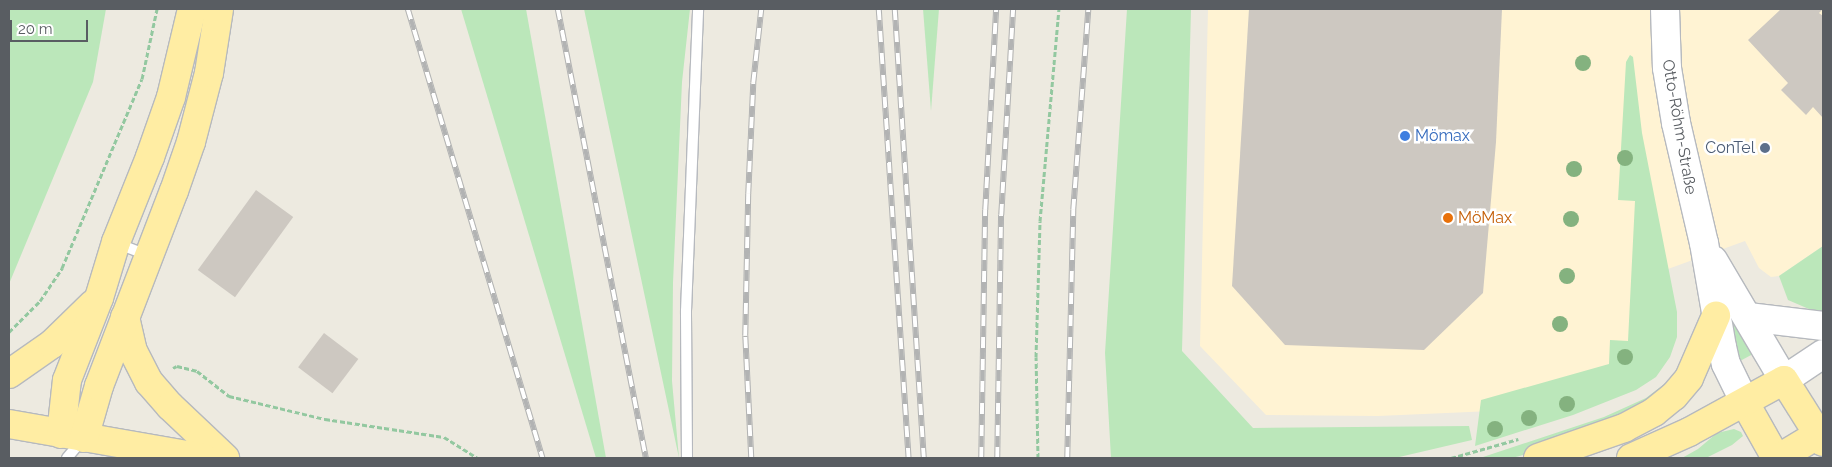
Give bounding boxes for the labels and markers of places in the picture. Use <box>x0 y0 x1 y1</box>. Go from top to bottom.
place label: Mömax <box>1415 126 1470 146</box>
marker: Mömax <box>1399 130 1411 142</box>
place label: ConTel <box>1705 138 1755 158</box>
marker: ConTel <box>1759 142 1771 154</box>
place label: MöMax <box>1458 208 1512 228</box>
marker: MöMax <box>1442 212 1454 224</box>

